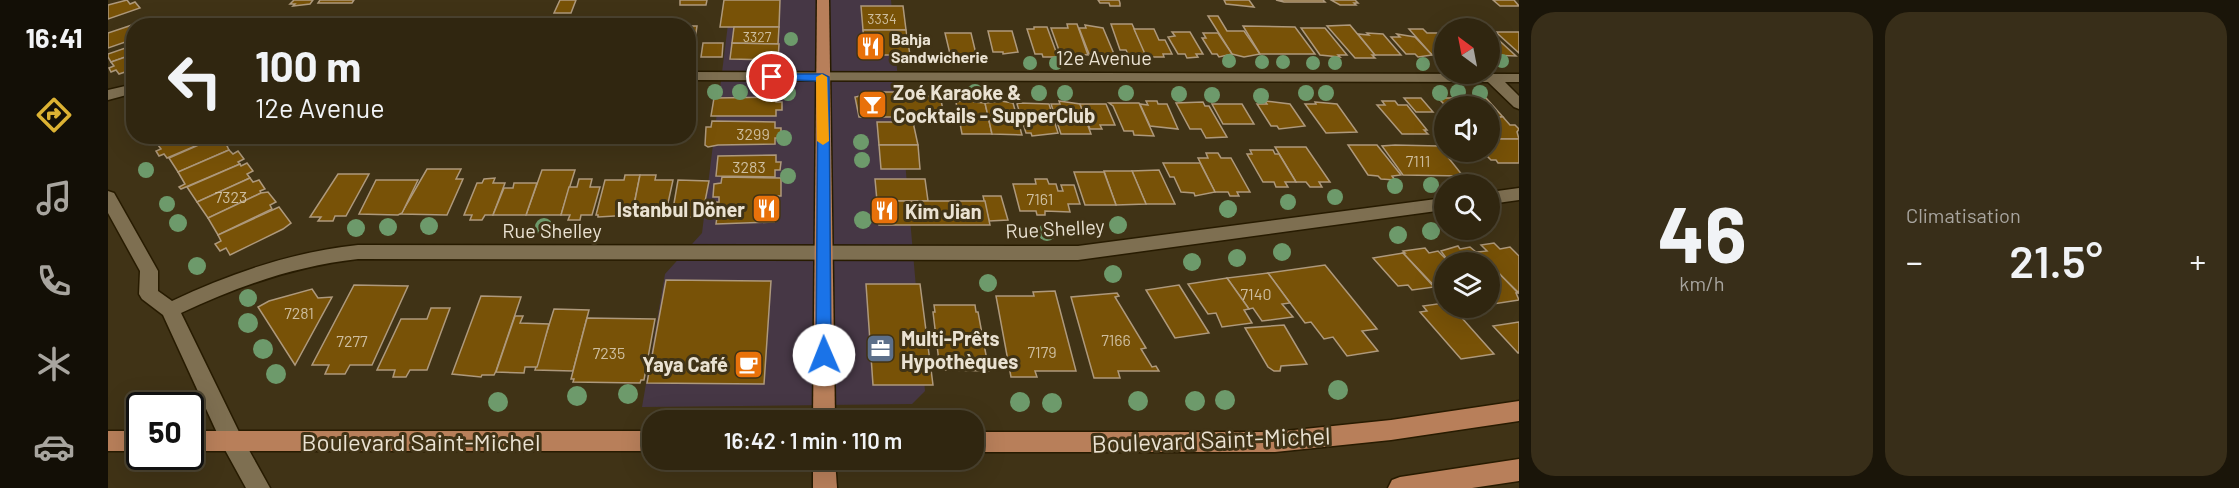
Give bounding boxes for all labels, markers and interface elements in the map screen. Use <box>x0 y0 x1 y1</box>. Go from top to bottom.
house number: 3334 <box>867 10 897 27</box>
north arrow <box>1434 18 1500 84</box>
map controls <box>1434 18 1500 318</box>
text: 16:41 <box>25 21 83 53</box>
house number: 3327 <box>743 28 772 45</box>
place label: Bahja Sandwicherie <box>891 29 988 66</box>
restaurant icon: Bahja Sandwicherie <box>854 31 886 63</box>
text: 100 m <box>255 40 361 90</box>
icon: left <box>156 42 234 120</box>
street label: 12e Avenue <box>1056 45 1152 69</box>
pin <box>746 51 797 102</box>
icon: arrive <box>755 60 788 93</box>
place label: Zoé Karaoke & Cocktails - SupperClub <box>893 80 1095 127</box>
bar icon: Zoé Karaoke & Cocktails - SupperClub <box>856 88 888 120</box>
text: 12e Avenue <box>255 91 385 123</box>
icon: directions <box>33 94 75 136</box>
button: sound <box>1434 96 1500 162</box>
house number: 3299 <box>736 124 770 143</box>
house number: 7111 <box>1406 151 1430 170</box>
house number: 3283 <box>732 157 766 176</box>
button: search <box>1434 174 1500 240</box>
icon: music <box>33 177 75 219</box>
text: 46 <box>1657 185 1747 279</box>
house number: 7323 <box>215 187 247 206</box>
house number: 7161 <box>1027 189 1053 208</box>
restaurant icon: Istanbul Döner <box>750 193 782 225</box>
restaurant icon: Kim Jian <box>868 195 900 227</box>
place label: Istanbul Döner <box>617 197 745 221</box>
place label: Kim Jian <box>905 199 982 223</box>
text: Climatisation <box>1906 203 2021 227</box>
street label: Rue Shelley <box>1005 213 1105 243</box>
street label: Rue Shelley <box>502 218 602 242</box>
text: 21.5° <box>2009 233 2103 287</box>
text: − <box>1906 241 1923 281</box>
text: + <box>2189 241 2206 281</box>
button: layers <box>1434 252 1500 318</box>
icon: phone <box>33 260 75 302</box>
text: km/h <box>1679 271 1725 295</box>
house number: 7140 <box>1240 284 1272 303</box>
house number: 7281 <box>284 303 314 322</box>
position arrow <box>792 323 856 387</box>
place label: Multi-Prêts Hypothèques <box>901 326 1018 373</box>
house number: 7166 <box>1101 330 1131 349</box>
house number: 7277 <box>336 331 368 350</box>
office icon: Multi-Prêts Hypothèques <box>864 333 896 365</box>
house number: 7179 <box>1027 342 1057 361</box>
icon: climate <box>33 343 75 385</box>
house number: 7235 <box>593 343 625 362</box>
cafe icon: Yaya Café <box>733 348 765 380</box>
place label: Yaya Café <box>642 352 728 376</box>
speed limit sign: 50 <box>126 392 204 470</box>
street label: Boulevard Saint-Michel <box>1091 420 1331 458</box>
icon: car <box>33 426 75 468</box>
street label: Boulevard Saint-Michel <box>302 427 540 456</box>
text: 16:42 · 1 min · 110 m <box>724 427 902 453</box>

